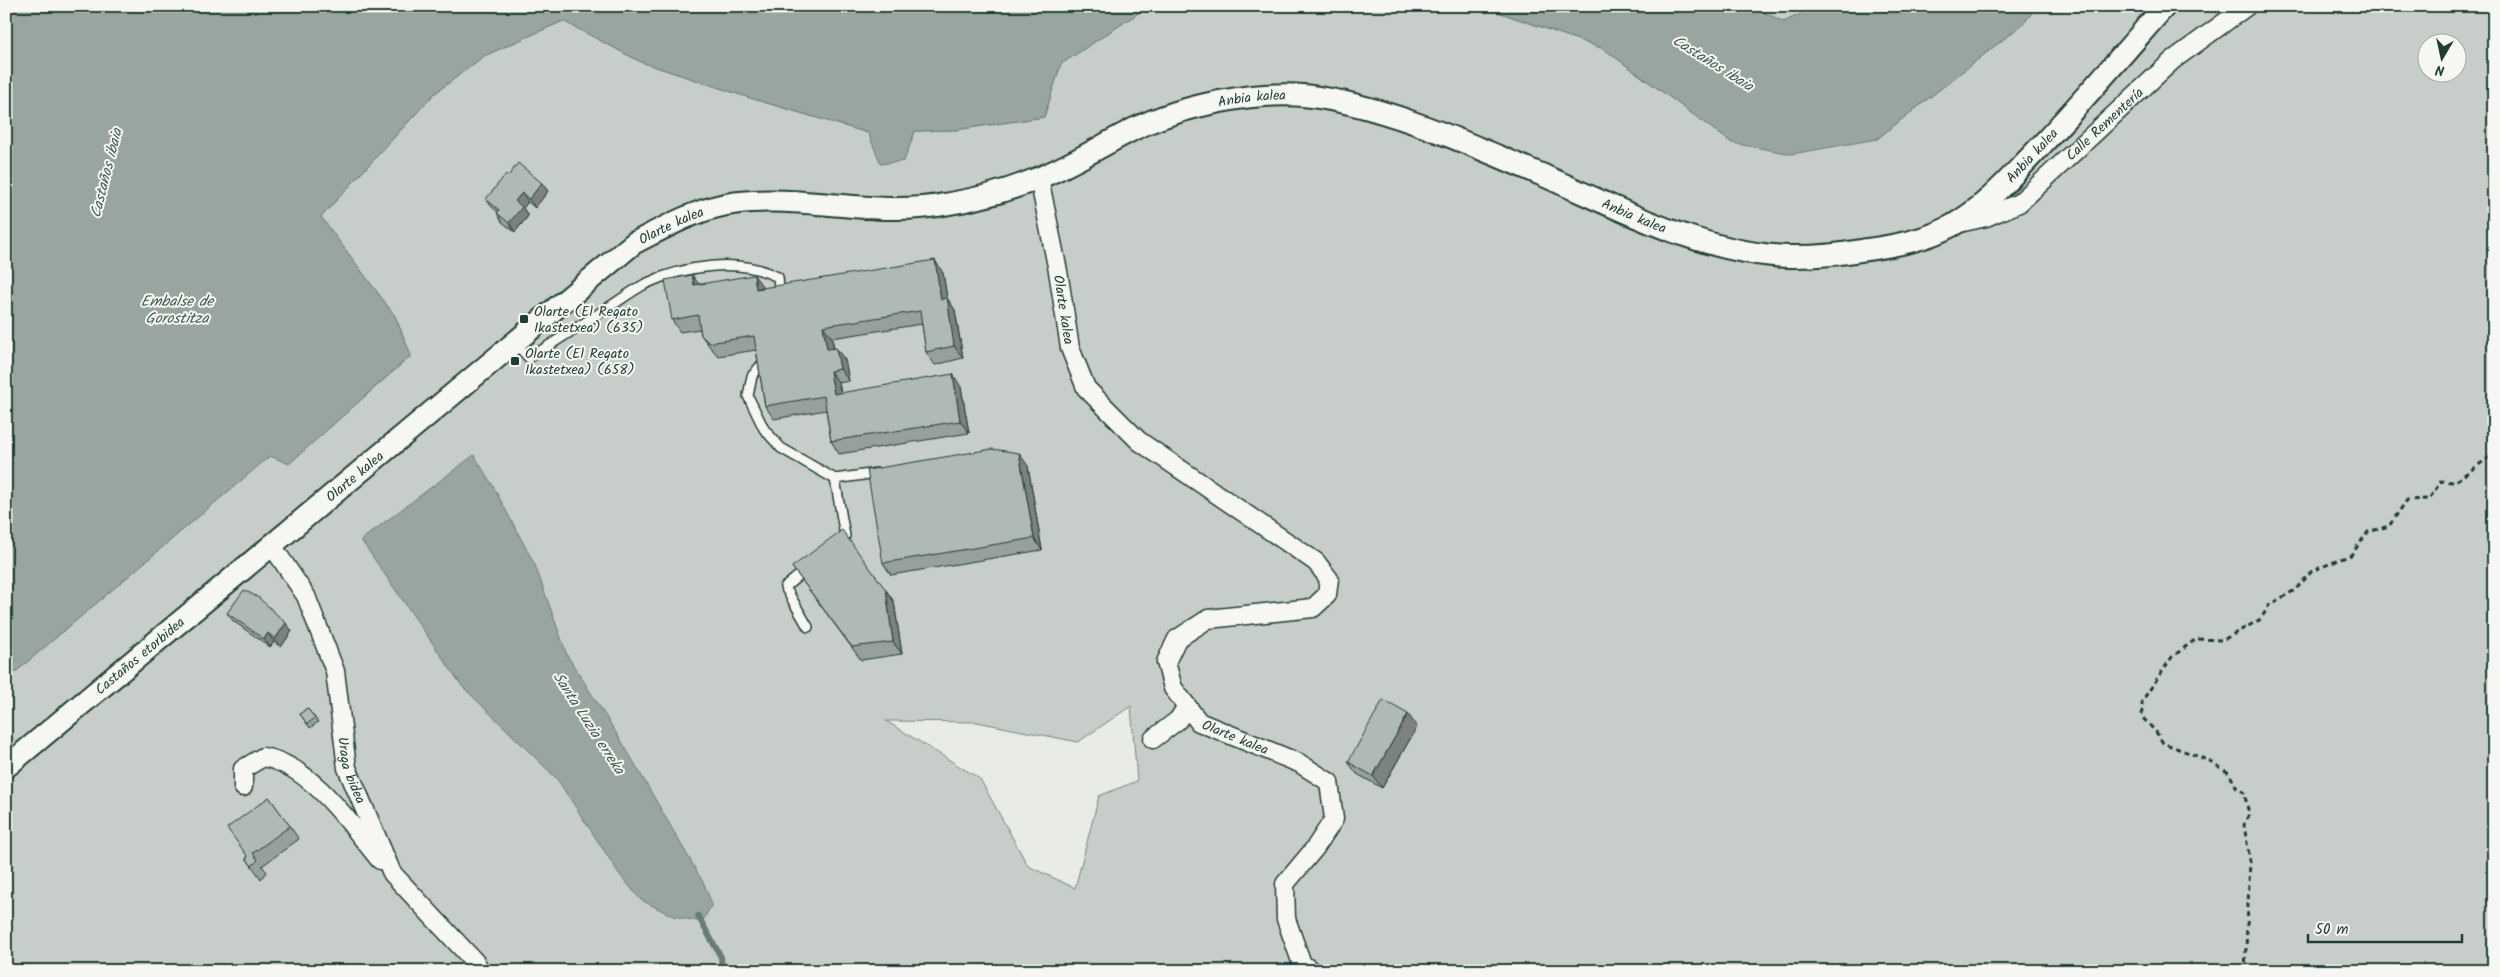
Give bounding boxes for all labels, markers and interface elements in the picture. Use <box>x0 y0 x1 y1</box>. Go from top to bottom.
water label: Castaños ibaia <box>1667 29 1758 99</box>
north arrow <box>2418 32 2468 82</box>
text: N <box>2434 58 2446 81</box>
street label: Calle Rementería <box>2061 83 2149 166</box>
street label: Anbia kalea <box>1216 85 1286 114</box>
street label: Anbia kalea <box>2001 124 2064 188</box>
water label: Castaños ibaia <box>84 125 130 221</box>
street label: Anbia kalea <box>1598 193 1669 240</box>
street label: Olarte kalea <box>635 201 707 251</box>
street label: Olarte kalea <box>1047 273 1079 346</box>
water label: Embalse de Gorostitza <box>141 290 215 331</box>
place label: Olarte (El Regato Ikastetxea) (635) <box>534 301 643 339</box>
marker: Olarte (El Regato Ikastetxea) (635) <box>518 313 530 325</box>
place label: Olarte (El Regato Ikastetxea) (658) <box>525 343 635 381</box>
marker: Olarte (El Regato Ikastetxea) (658) <box>509 355 521 367</box>
street label: Olarte kalea <box>321 446 389 508</box>
street label: Castaños etorbidea <box>90 612 190 701</box>
water label: Santa Luzia erreka <box>546 668 631 780</box>
street label: Olarte kalea <box>1198 714 1272 761</box>
street label: Uraga bidea <box>331 736 371 807</box>
scale bar <box>2308 912 2461 944</box>
text: 50 m <box>2315 918 2349 942</box>

